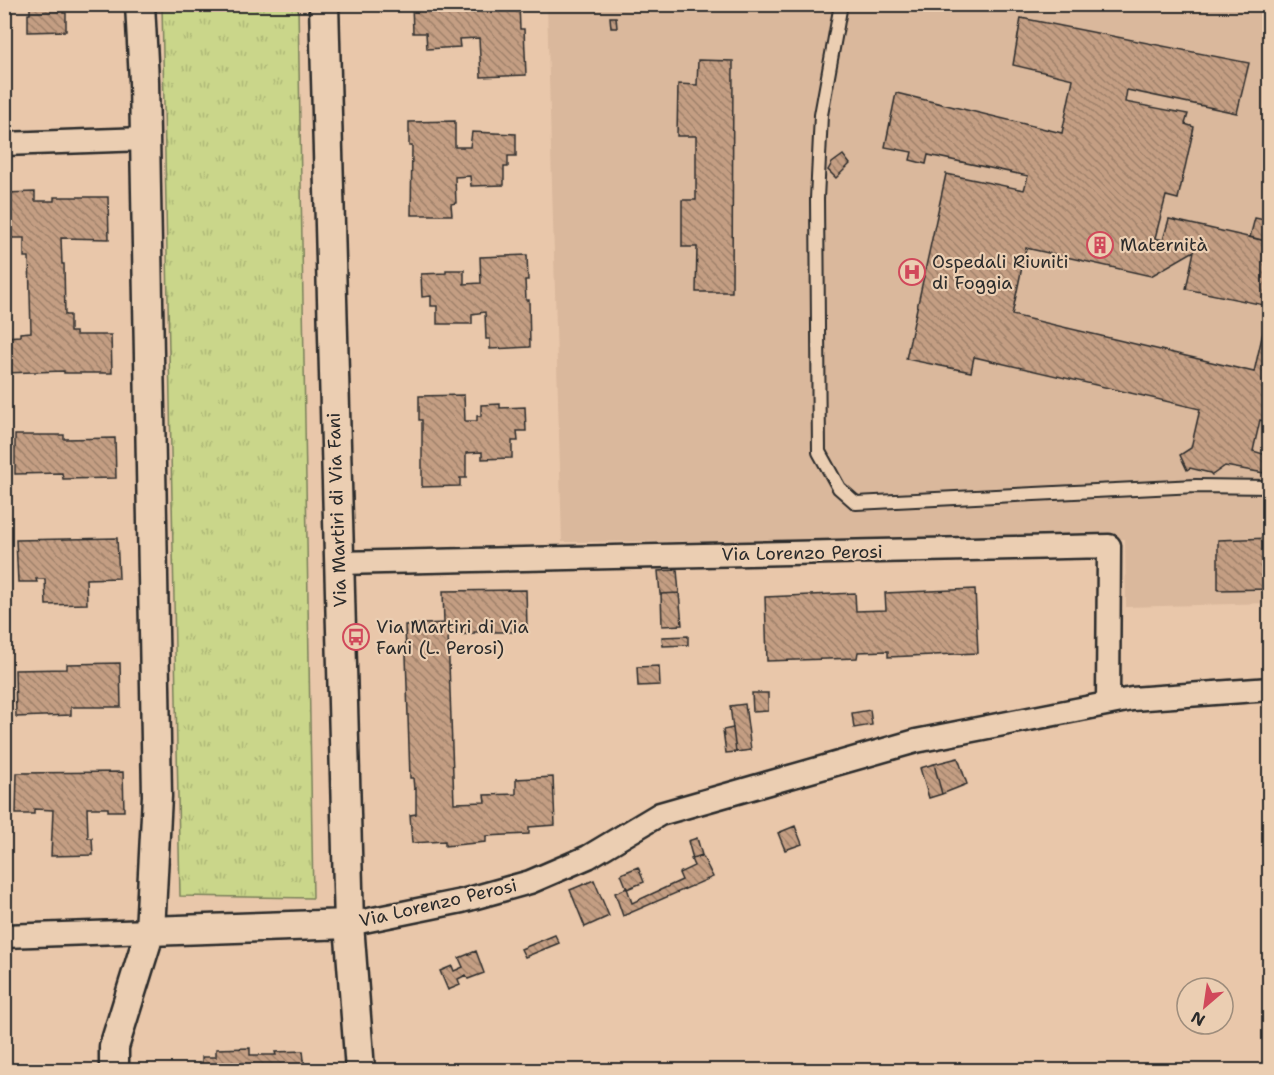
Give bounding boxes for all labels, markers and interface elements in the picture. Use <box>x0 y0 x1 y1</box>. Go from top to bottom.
building icon: Maternità <box>1085 230 1115 260</box>
place label: Maternità <box>1120 233 1208 257</box>
place label: Ospedali Riuniti di Foggia <box>932 250 1069 295</box>
hospital icon: Ospedali Riuniti di Foggia <box>897 257 927 287</box>
street label: Via Martiri di Via Fani <box>322 412 352 608</box>
street label: Via Lorenzo Perosi <box>721 540 883 566</box>
place label: Via Martiri di Via Fani (L. Perosi) <box>376 615 529 660</box>
bus stop icon: Via Martiri di Via Fani (L. Perosi) <box>341 622 371 652</box>
street label: Via Lorenzo Perosi <box>357 873 519 933</box>
north arrow <box>1175 976 1235 1036</box>
text: N <box>1187 1006 1209 1031</box>

